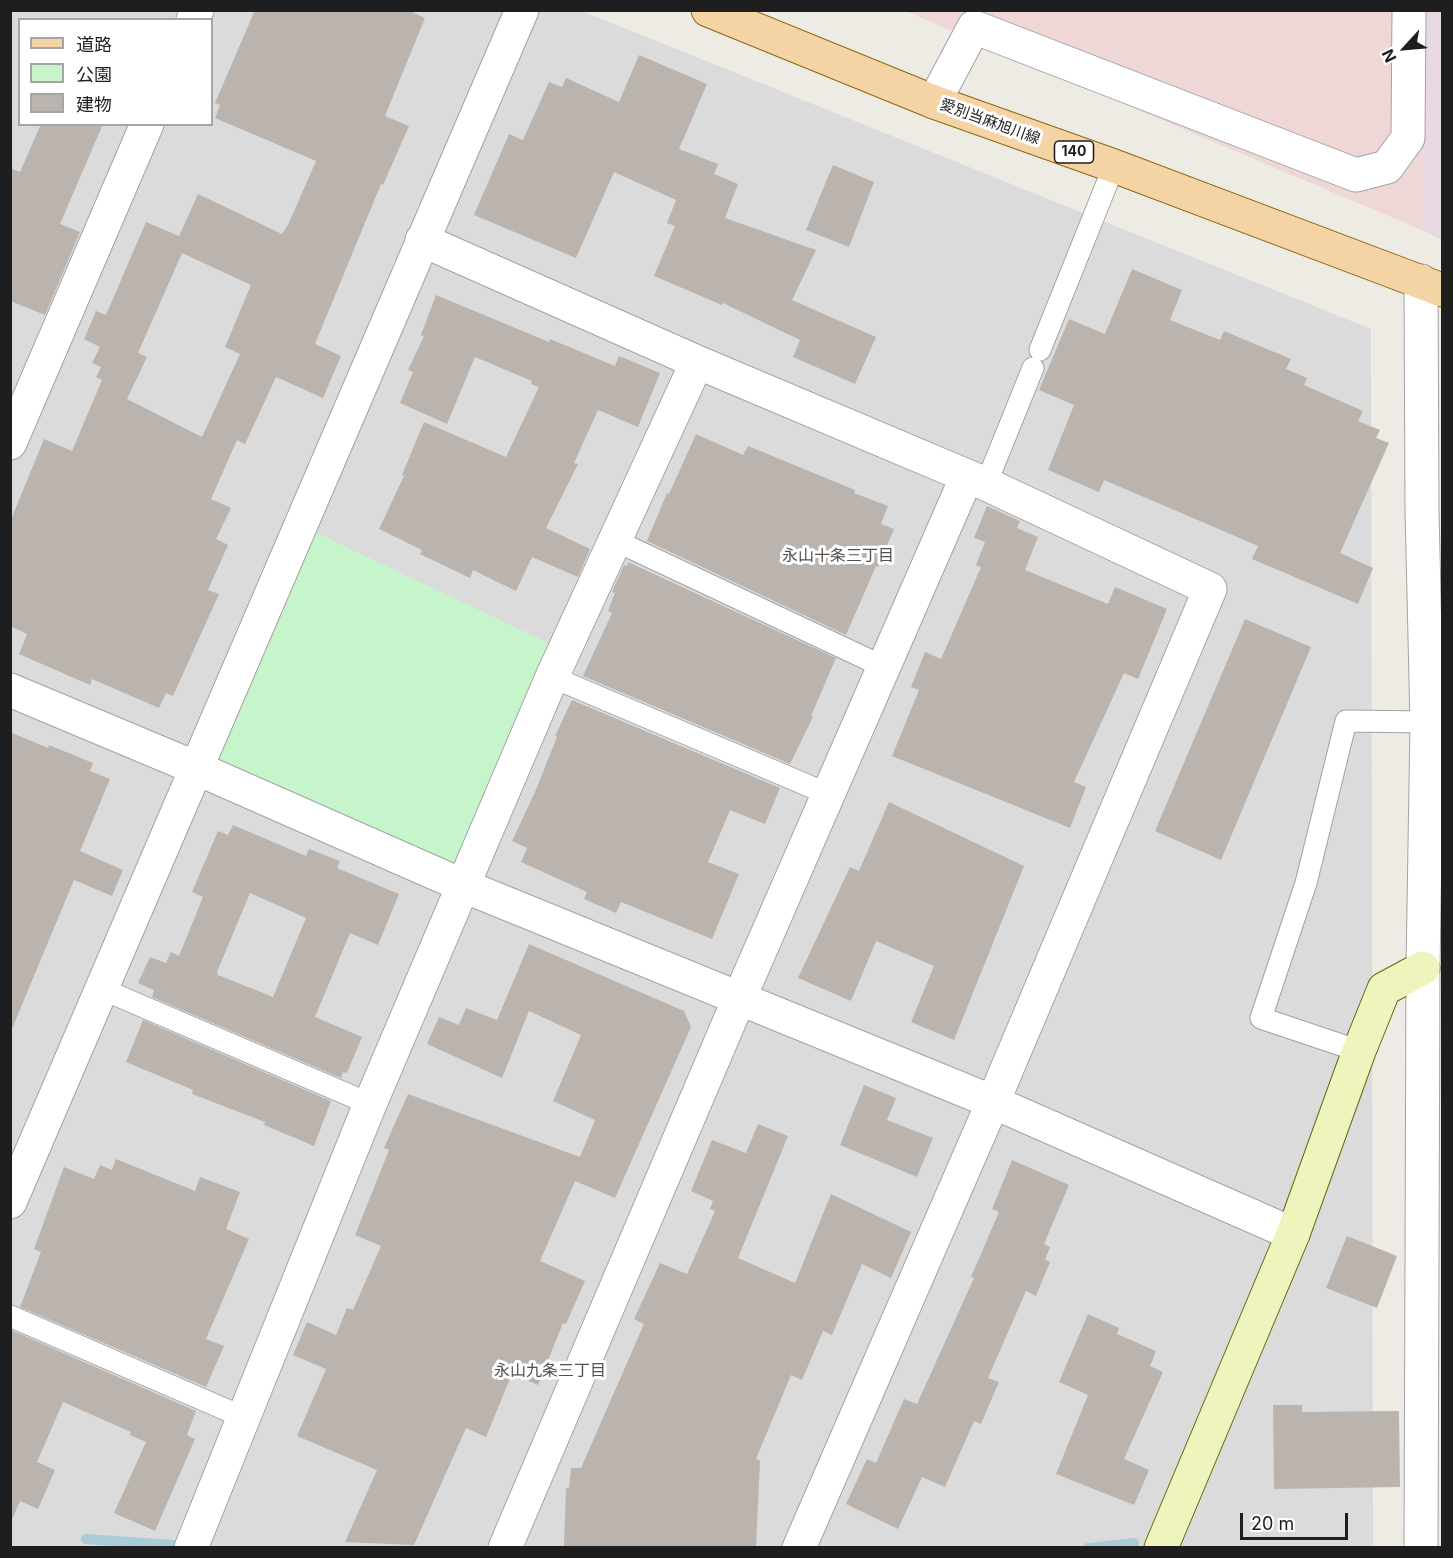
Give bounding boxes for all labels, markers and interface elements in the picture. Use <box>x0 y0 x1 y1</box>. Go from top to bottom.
legend <box>18 18 213 126</box>
north arrow <box>1375 18 1435 78</box>
text: 道路 <box>76 34 112 55</box>
text: N <box>1377 46 1400 66</box>
text: 公園 <box>76 64 112 85</box>
text: 建物 <box>76 94 112 115</box>
street label: 愛別当麻旭川線 <box>938 96 1042 148</box>
road number: 140 <box>1054 141 1094 163</box>
district label: 永山十条三丁目 <box>782 546 894 566</box>
district label: 永山九条三丁目 <box>494 1361 606 1381</box>
scale bar <box>1243 1501 1351 1539</box>
text: 20 m <box>1251 1513 1294 1534</box>

